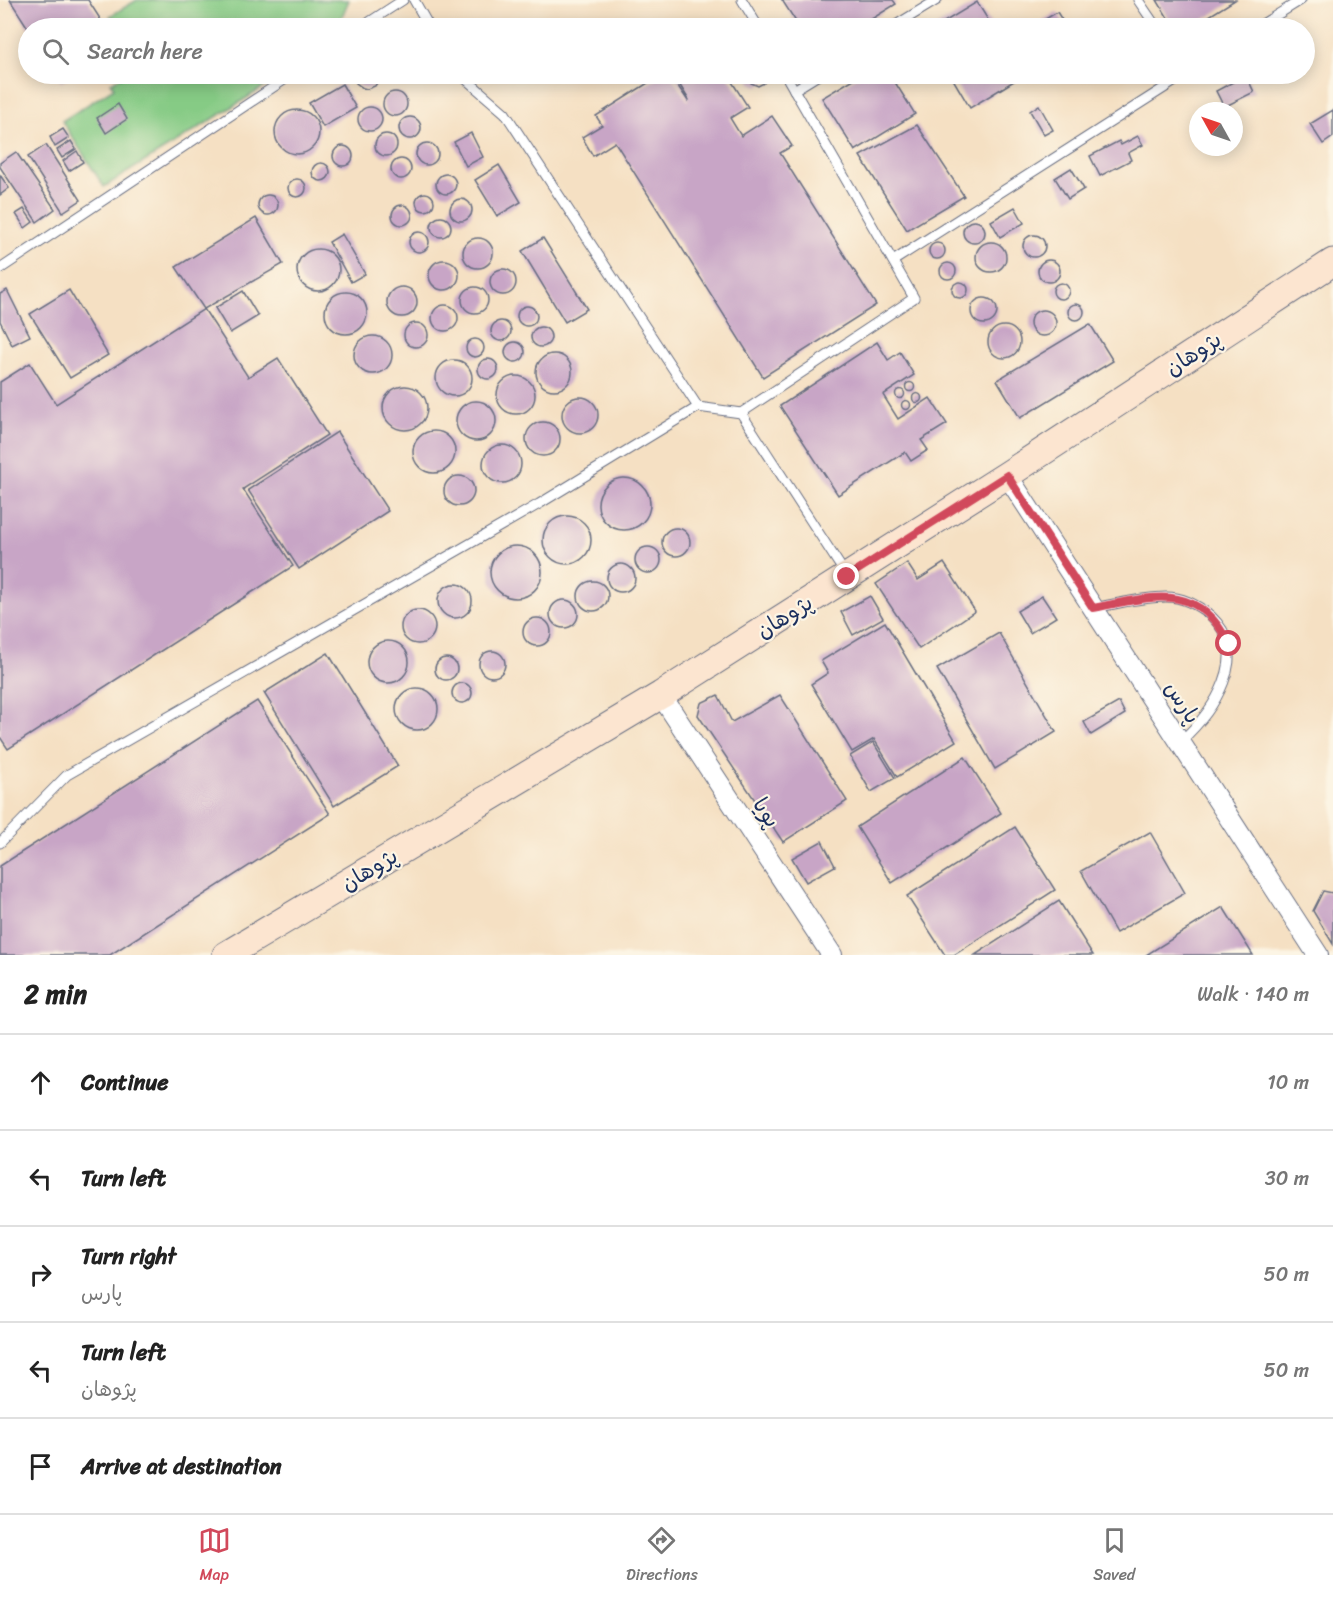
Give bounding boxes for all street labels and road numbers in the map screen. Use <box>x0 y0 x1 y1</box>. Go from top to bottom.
street label: پژوهان <box>1157 320 1230 387</box>
street label: پژوهان <box>748 584 821 649</box>
street label: پارس <box>1154 673 1211 732</box>
street label: پویا <box>742 789 791 836</box>
street label: پژوهان <box>333 837 406 902</box>

